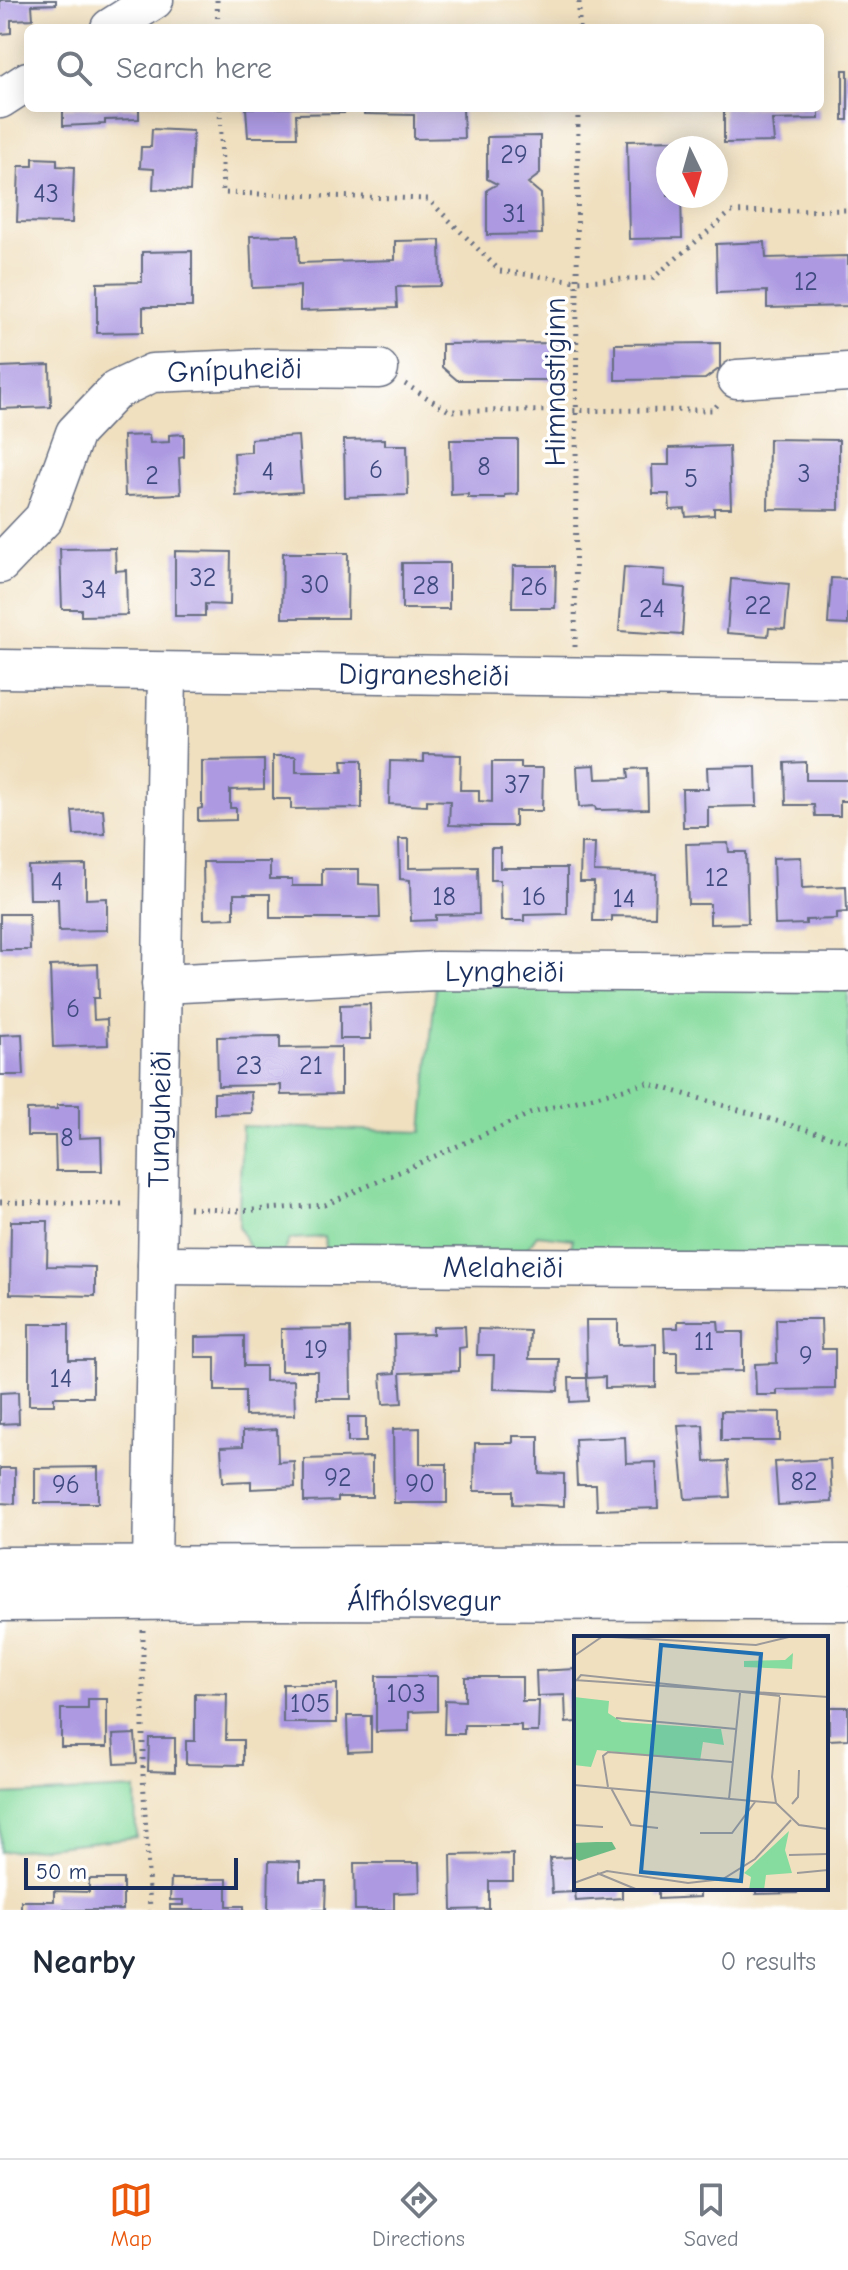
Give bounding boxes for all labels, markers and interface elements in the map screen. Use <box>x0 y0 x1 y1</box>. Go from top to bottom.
search box <box>24 24 824 112</box>
icon: search <box>52 46 96 90</box>
text: Search here <box>116 51 272 86</box>
north arrow <box>656 136 728 208</box>
house number: 29 <box>500 140 528 170</box>
house number: 43 <box>33 179 59 209</box>
house number: 31 <box>502 199 526 229</box>
house number: 12 <box>794 267 818 297</box>
street label: Himnastiginn <box>538 297 573 467</box>
street label: Gnípuheiði <box>166 350 302 390</box>
house number: 8 <box>477 452 491 482</box>
house number: 6 <box>369 455 383 485</box>
house number: 4 <box>262 457 274 487</box>
house number: 3 <box>797 459 811 489</box>
house number: 2 <box>145 461 159 491</box>
house number: 5 <box>684 464 698 494</box>
house number: 32 <box>190 563 216 593</box>
house number: 30 <box>301 570 330 600</box>
house number: 28 <box>413 571 440 601</box>
house number: 26 <box>520 572 548 602</box>
house number: 34 <box>81 575 107 605</box>
house number: 22 <box>744 591 772 621</box>
house number: 24 <box>639 594 665 624</box>
street label: Digranesheiði <box>338 656 510 693</box>
house number: 37 <box>504 770 530 800</box>
house number: 12 <box>705 863 729 893</box>
house number: 4 <box>51 867 63 897</box>
house number: 18 <box>432 882 456 912</box>
house number: 16 <box>522 882 546 912</box>
house number: 14 <box>613 884 635 914</box>
street label: Lyngheiði <box>445 954 565 989</box>
house number: 6 <box>66 994 80 1024</box>
street label: Tunguheiði <box>141 1050 178 1188</box>
house number: 23 <box>236 1051 262 1081</box>
house number: 21 <box>299 1051 323 1081</box>
house number: 8 <box>60 1123 74 1153</box>
street label: Melaheiði <box>442 1249 564 1285</box>
house number: 11 <box>694 1327 714 1357</box>
house number: 19 <box>304 1335 328 1365</box>
house number: 9 <box>799 1341 813 1371</box>
house number: 14 <box>50 1364 72 1394</box>
house number: 92 <box>324 1463 352 1493</box>
house number: 82 <box>791 1467 818 1497</box>
house number: 90 <box>405 1469 435 1499</box>
house number: 96 <box>52 1470 80 1500</box>
street label: Álfhólsvegur <box>347 1582 501 1618</box>
inset map <box>574 1636 828 1890</box>
house number: 103 <box>386 1679 426 1709</box>
house number: 105 <box>290 1689 330 1719</box>
scale bar <box>24 1854 238 1890</box>
text: 50 m <box>36 1859 87 1885</box>
text: Nearby <box>32 1942 135 1982</box>
text: 0 results <box>721 1947 816 1977</box>
tab: Map <box>109 2178 153 2252</box>
tab: Directions <box>372 2178 465 2252</box>
tab: Saved <box>684 2178 739 2252</box>

